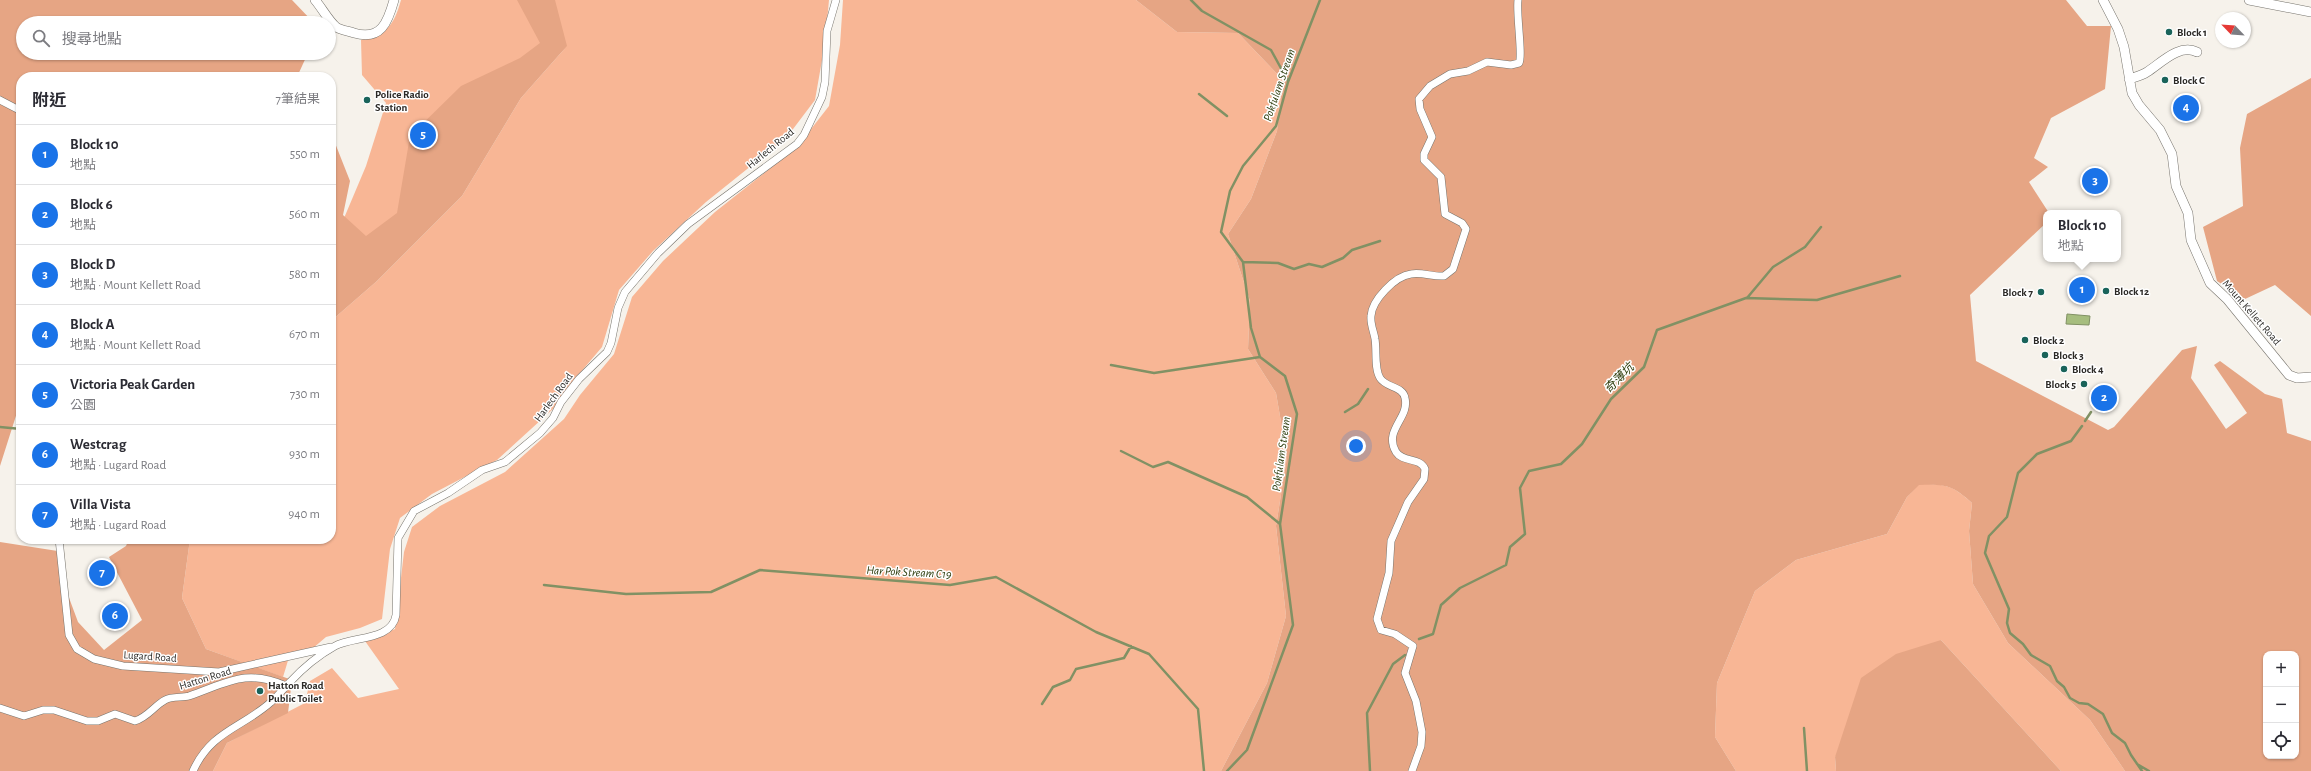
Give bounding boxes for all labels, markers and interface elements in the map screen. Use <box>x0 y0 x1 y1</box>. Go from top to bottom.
north arrow <box>2215 12 2251 48</box>
search box <box>16 16 336 60</box>
icon: search <box>30 27 52 49</box>
marker: Block 1 <box>2164 27 2174 37</box>
place label: Block 1 <box>2177 27 2207 38</box>
text: 搜尋地點 <box>62 32 122 47</box>
water label: Pokfulam Stream <box>1261 47 1297 123</box>
marker: Block C <box>2160 75 2170 85</box>
place label: Block C <box>2173 75 2205 86</box>
place label: Police Radio Station <box>375 89 429 113</box>
text: 附近 <box>32 92 66 109</box>
text: 7筆結果 <box>276 93 320 106</box>
pin: 4 <box>2173 93 2199 123</box>
marker: Police Radio Station <box>362 95 372 105</box>
pin: 5 <box>410 120 436 150</box>
street label: Harlech Road <box>745 126 796 171</box>
text: Block 10 <box>70 137 119 152</box>
text: 1 <box>43 148 47 161</box>
text: 550 m <box>290 148 320 161</box>
text: 地點 <box>70 159 96 172</box>
pin: 3 <box>2082 166 2108 196</box>
text: Block 6 <box>70 197 113 212</box>
text: 2 <box>42 208 48 221</box>
text: 560 m <box>289 208 320 221</box>
popup <box>2043 210 2121 262</box>
text: Block 10 <box>2058 218 2106 233</box>
text: 地點 <box>70 219 96 232</box>
text: 地點 <box>2058 240 2084 253</box>
text: Block D <box>70 257 115 272</box>
text: 3 <box>42 268 48 281</box>
text: 580 m <box>289 268 320 281</box>
pin: 1 <box>2069 275 2095 305</box>
street label: Mount Kellett Road <box>2220 278 2283 347</box>
text: 地點 · Mount Kellett Road <box>70 279 201 292</box>
marker: Block 12 <box>2101 286 2111 296</box>
place label: Block 12 <box>2114 286 2149 297</box>
place label: Block 7 <box>2002 287 2033 298</box>
marker: Block 7 <box>2036 287 2046 297</box>
text: Block A <box>70 317 114 332</box>
text: 4 <box>42 328 48 341</box>
text: 670 m <box>289 328 320 341</box>
marker: Block 2 <box>2020 335 2030 345</box>
place label: Block 2 <box>2033 335 2064 346</box>
text: 地點 · Mount Kellett Road <box>70 339 201 352</box>
marker: Block 3 <box>2040 350 2050 360</box>
place label: Block 3 <box>2053 350 2084 361</box>
water label: 奇薄坑 <box>1601 359 1637 395</box>
marker: Block 4 <box>2059 364 2069 374</box>
place label: Block 4 <box>2072 364 2104 375</box>
street label: Harlech Road <box>532 371 575 424</box>
text: Victoria Peak Garden <box>70 377 195 392</box>
place label: Block 5 <box>2045 379 2076 390</box>
marker: Block 5 <box>2079 379 2089 389</box>
pin: 2 <box>2091 383 2117 413</box>
text: 5 <box>42 388 48 401</box>
text: 730 m <box>290 388 320 401</box>
text: 公園 <box>70 399 96 412</box>
water label: Pokfulam Stream <box>1270 416 1292 492</box>
your location <box>1346 436 1366 456</box>
text: Westcrag <box>70 437 126 452</box>
text: 6 <box>42 448 48 461</box>
text: 930 m <box>289 448 320 461</box>
text: 地點 · Lugard Road <box>70 459 166 472</box>
text: Villa Vista <box>70 497 131 512</box>
text: 7 <box>42 508 48 521</box>
text: 940 m <box>288 508 320 521</box>
text: 地點 · Lugard Road <box>70 519 166 532</box>
pin: 7 <box>89 558 115 588</box>
water label: Har Pok Stream C19 <box>866 564 952 580</box>
pin: 6 <box>102 601 128 631</box>
street label: Lugard Road <box>123 649 177 664</box>
map controls <box>2263 651 2299 759</box>
button: + <box>2263 651 2299 687</box>
street label: Hatton Road <box>178 665 233 692</box>
place label: Hatton Road Public Toilet <box>268 680 324 704</box>
marker: Hatton Road Public Toilet <box>255 686 265 696</box>
button: − <box>2263 687 2299 723</box>
button: locate <box>2263 723 2299 759</box>

